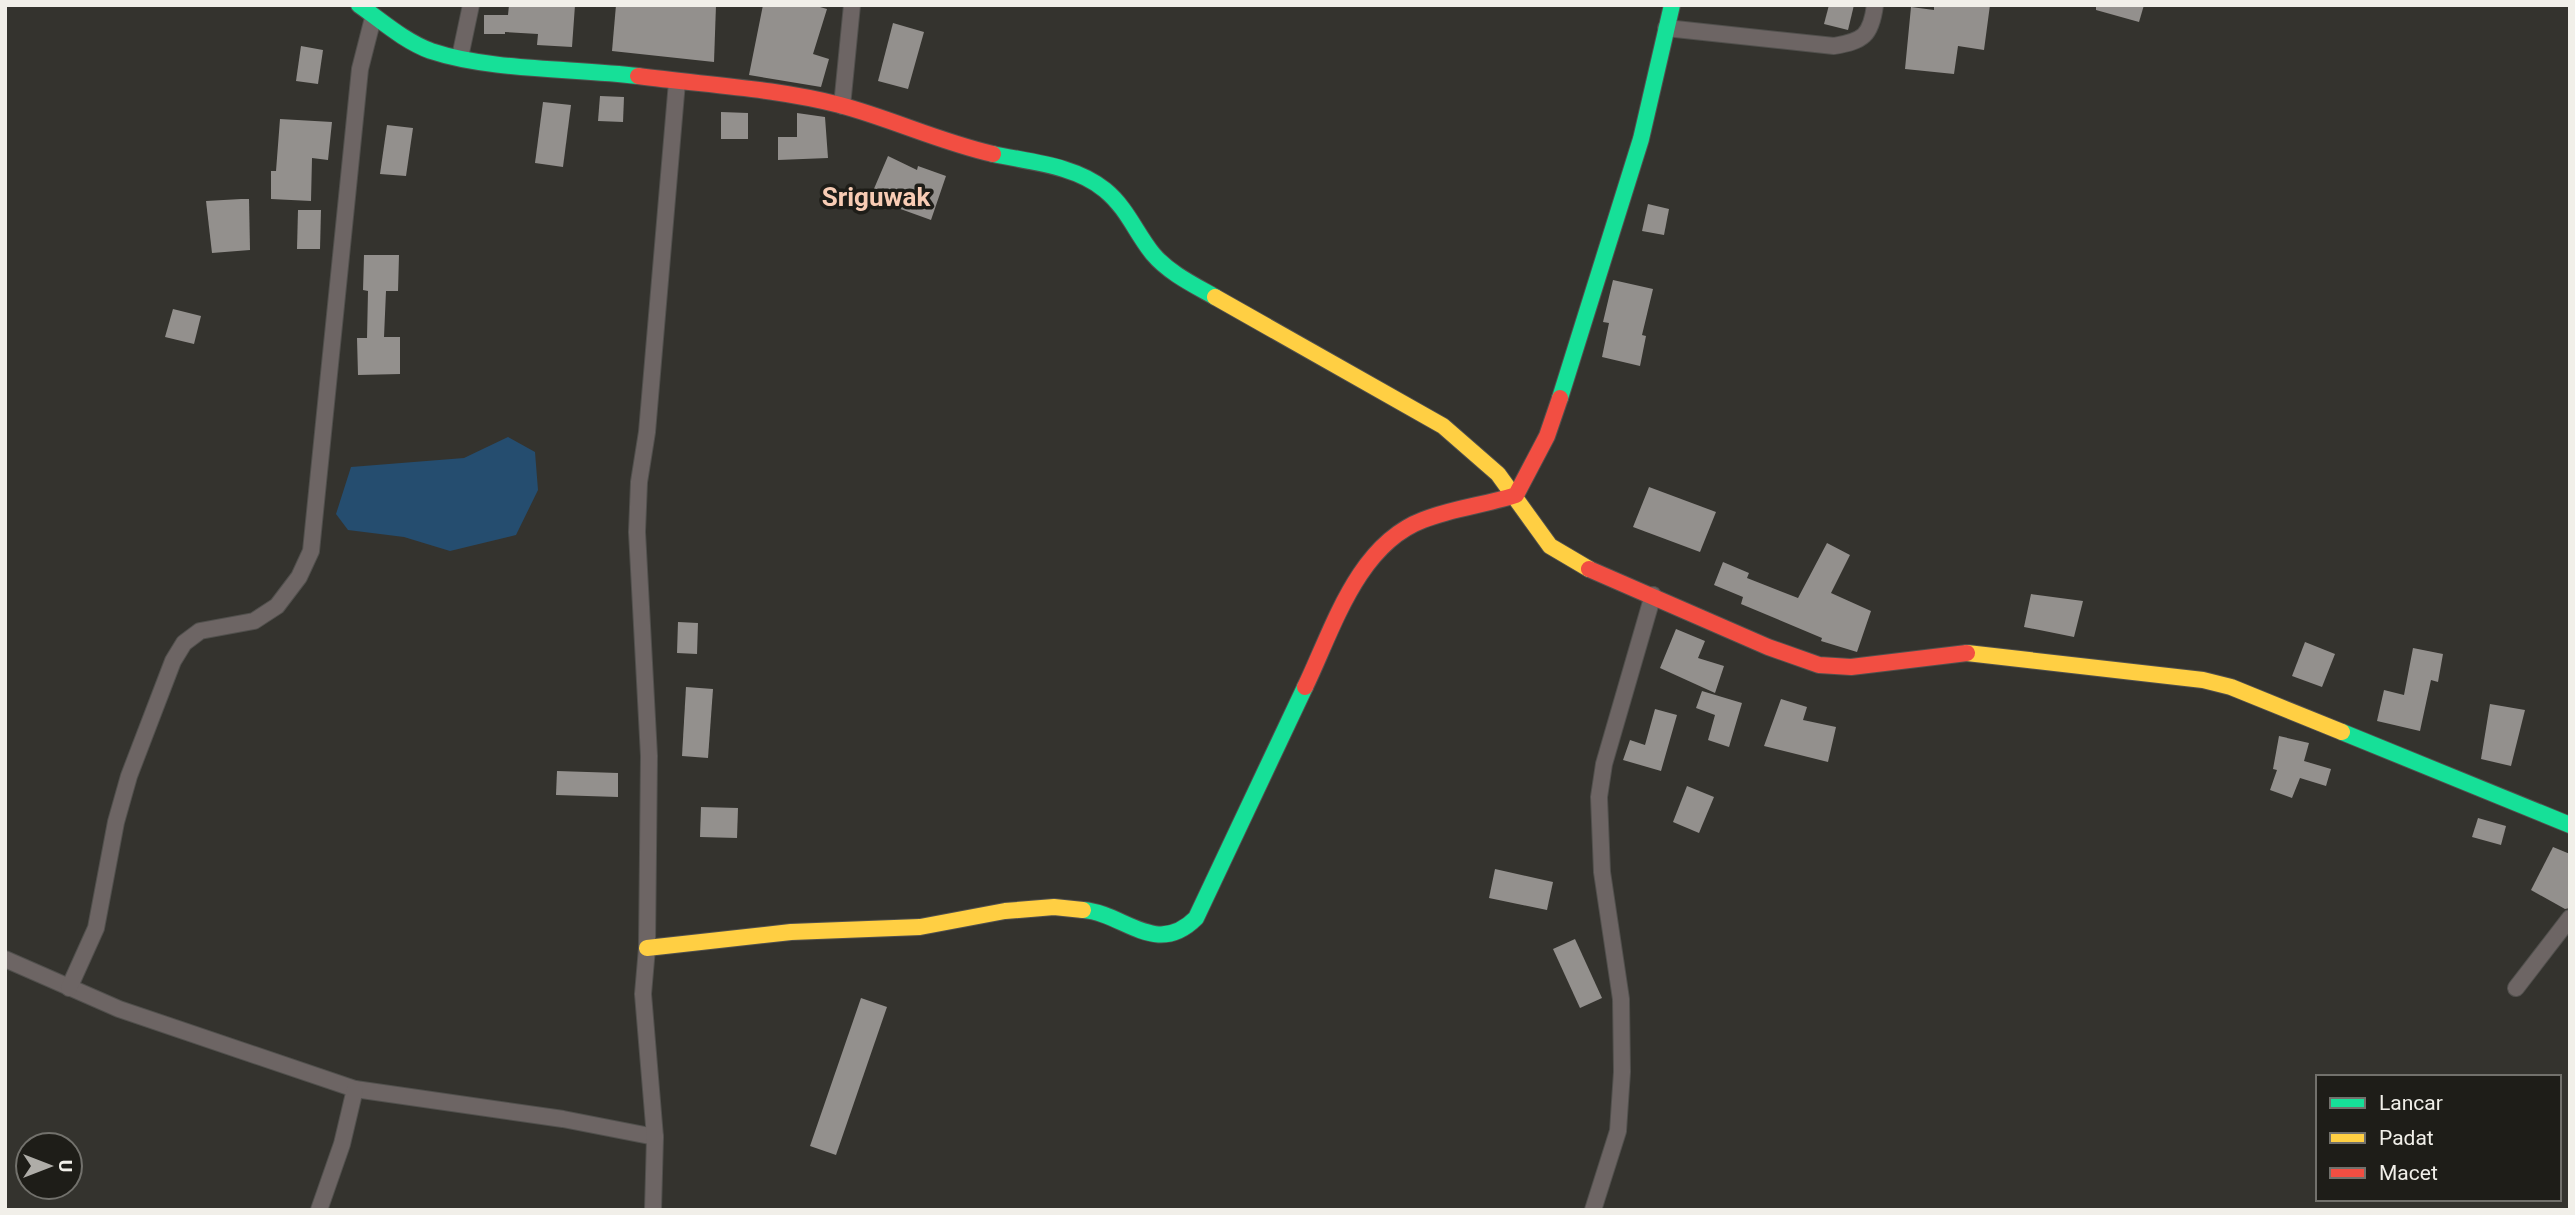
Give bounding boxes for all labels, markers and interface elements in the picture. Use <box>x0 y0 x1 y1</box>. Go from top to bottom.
district label: Sriguwak <box>822 182 931 212</box>
legend <box>2316 1075 2561 1201</box>
text: Lancar <box>2379 1091 2443 1115</box>
text: Padat <box>2379 1126 2434 1150</box>
north arrow <box>14 1131 84 1201</box>
text: U <box>54 1160 77 1172</box>
text: Macet <box>2379 1161 2438 1185</box>

